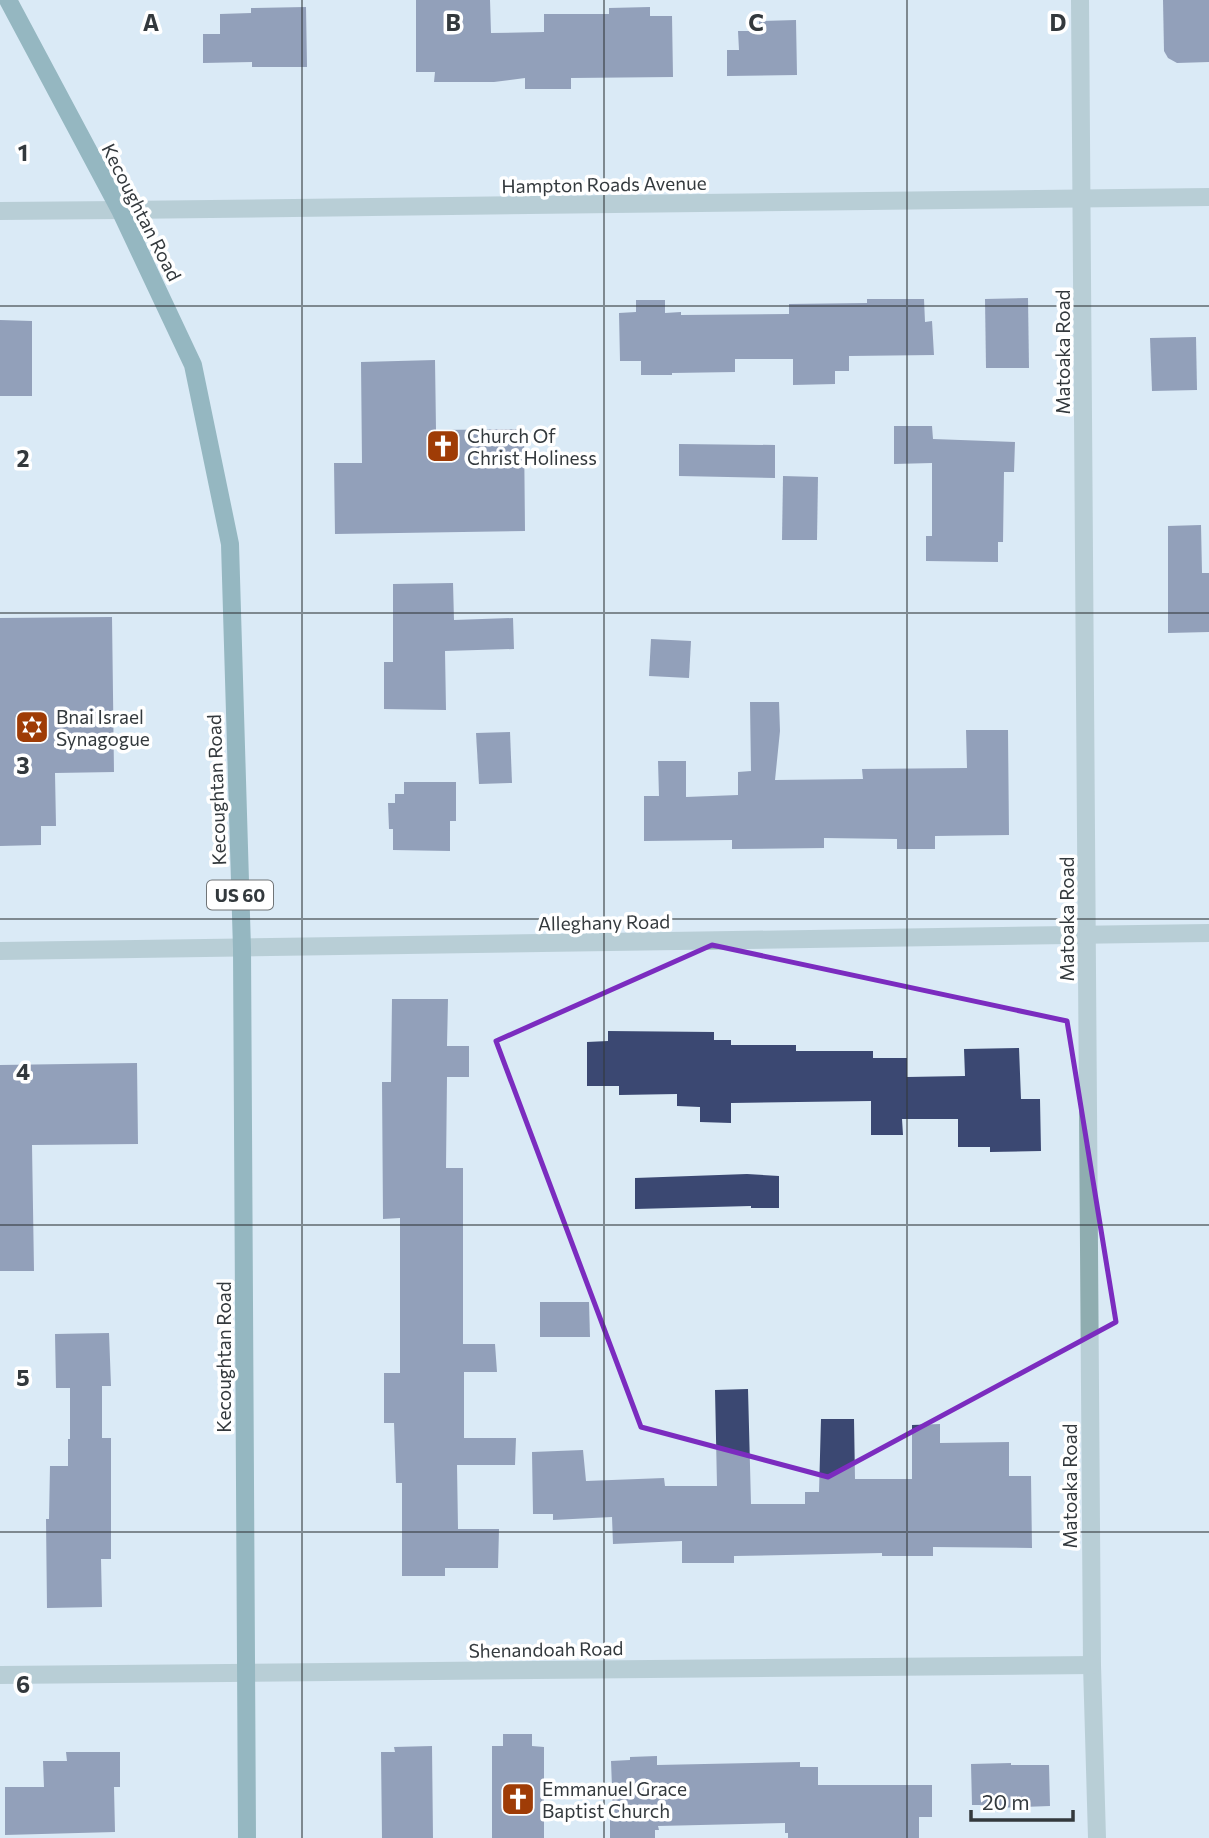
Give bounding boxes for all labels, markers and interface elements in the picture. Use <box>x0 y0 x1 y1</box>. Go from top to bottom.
text: A <box>143 8 160 36</box>
text: B <box>445 8 461 36</box>
text: C <box>748 8 764 36</box>
text: D <box>1050 8 1067 36</box>
text: 1 <box>18 138 28 166</box>
street label: Kecoughtan Road <box>97 139 187 285</box>
street label: Hampton Roads Avenue <box>501 171 707 197</box>
street label: Matoaka Road <box>1051 289 1074 415</box>
place label: Church Of Christ Holiness <box>467 424 597 469</box>
church icon: Church Of Christ Holiness <box>424 427 462 465</box>
text: 2 <box>16 444 30 472</box>
place label: Bnai Israel Synagogue <box>56 705 150 750</box>
synagogue icon: Bnai Israel Synagogue <box>13 708 51 746</box>
street label: Kecoughtan Road <box>202 714 230 866</box>
text: 3 <box>16 751 30 779</box>
street label: Matoaka Road <box>1055 856 1078 982</box>
road number: US 60 <box>207 880 273 910</box>
street label: Alleghany Road <box>538 909 670 935</box>
text: 4 <box>16 1057 30 1085</box>
street label: Kecoughtan Road <box>212 1281 235 1433</box>
text: 5 <box>16 1363 30 1391</box>
street label: Matoaka Road <box>1058 1423 1081 1549</box>
street label: Shenandoah Road <box>468 1636 624 1662</box>
text: 6 <box>16 1670 30 1698</box>
place label: Emmanuel Grace Baptist Church <box>542 1777 687 1822</box>
scale bar <box>971 1778 1072 1822</box>
church icon: Emmanuel Grace Baptist Church <box>499 1780 537 1818</box>
text: 20 m <box>982 1789 1030 1814</box>

